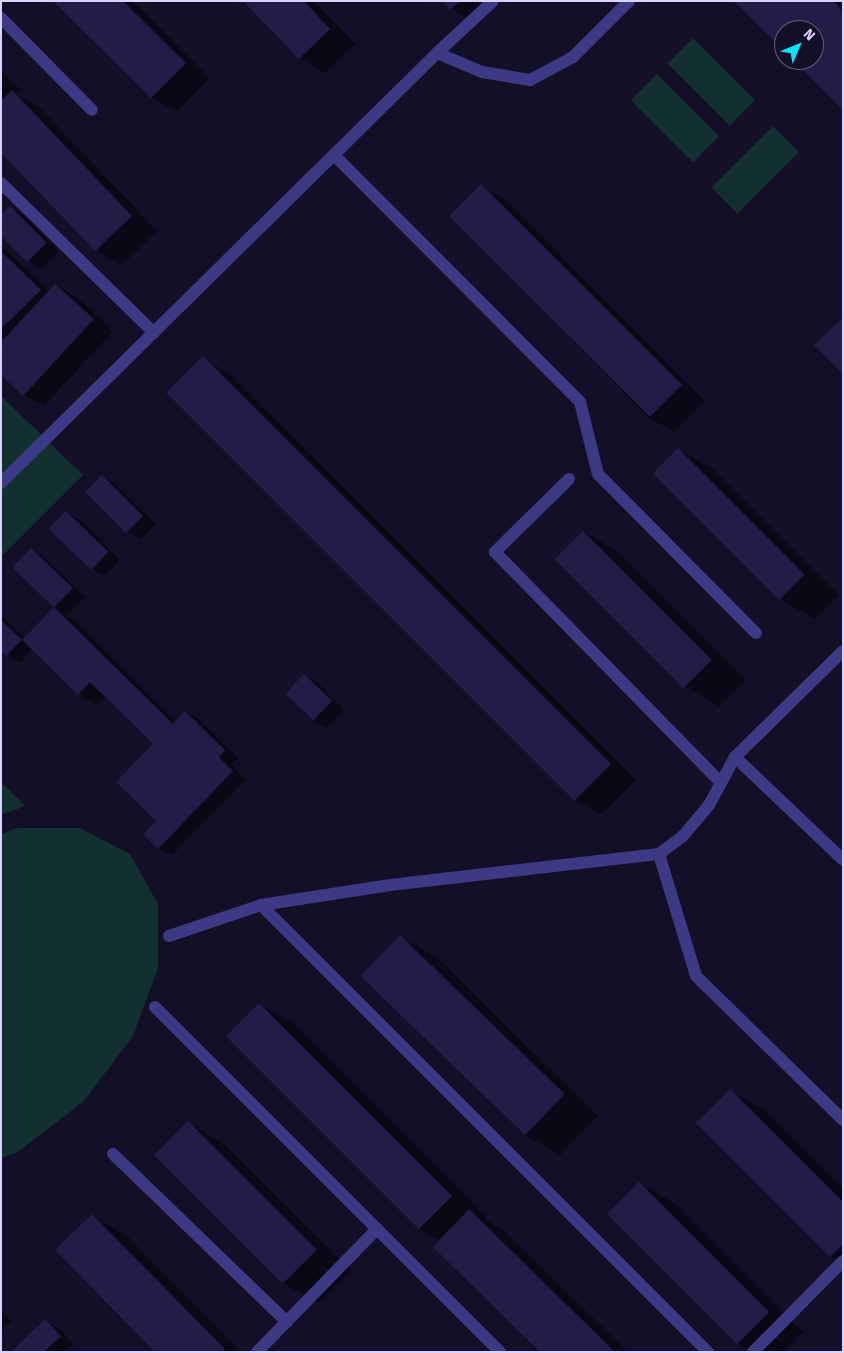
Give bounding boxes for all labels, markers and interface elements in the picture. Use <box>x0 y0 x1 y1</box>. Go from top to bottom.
north arrow <box>774 20 824 70</box>
text: N <box>800 25 819 44</box>

